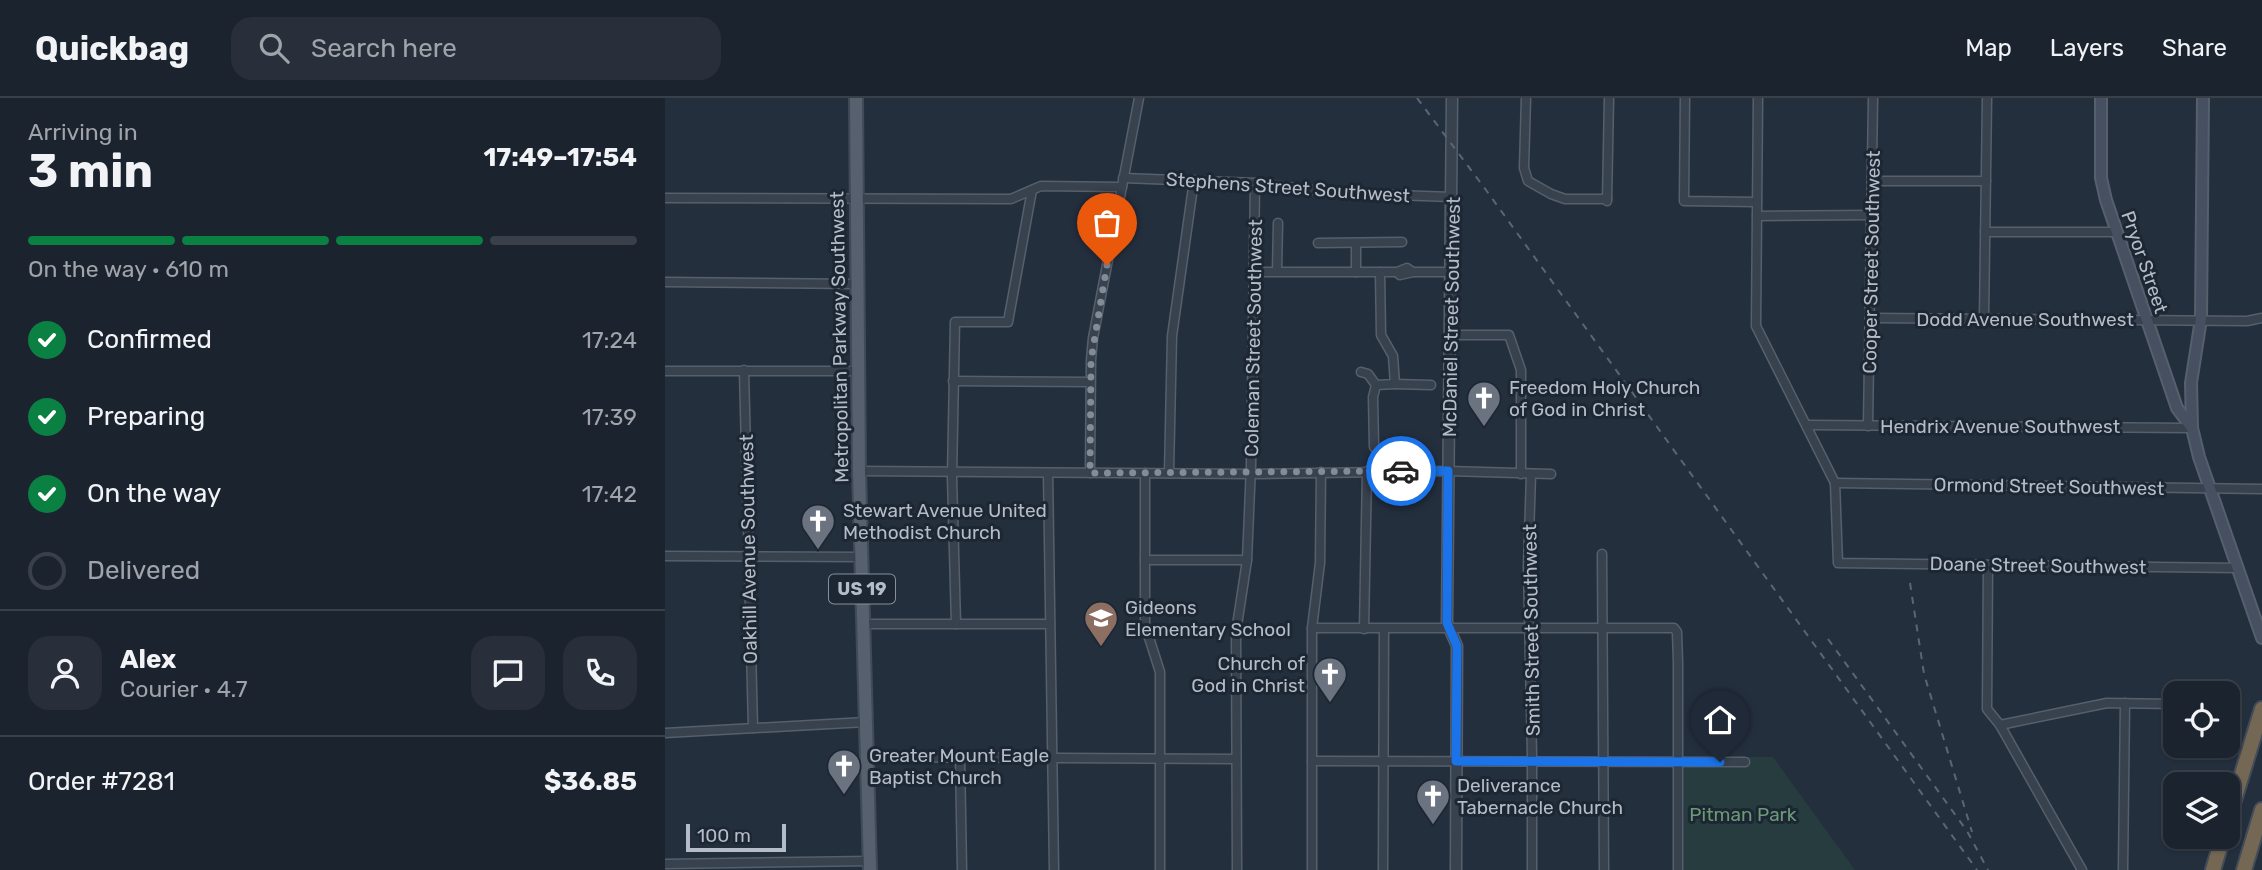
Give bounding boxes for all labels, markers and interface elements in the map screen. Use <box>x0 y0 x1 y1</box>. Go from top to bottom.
search box <box>231 17 721 80</box>
text: Quickbag <box>35 29 189 68</box>
icon: search <box>255 29 293 67</box>
text: Search here <box>311 33 457 64</box>
text: Map <box>1965 34 2012 62</box>
text: Layers <box>2050 34 2124 62</box>
text: Share <box>2162 34 2227 62</box>
text: Arriving in <box>28 118 138 146</box>
text: 17:49–17:54 <box>483 142 637 173</box>
text: 3 min <box>28 144 153 199</box>
street label: Cooper Street Southwest <box>1858 150 1885 374</box>
street label: Stephens Street Southwest <box>1165 167 1411 208</box>
street label: Metropolitan Parkway Southwest <box>825 190 854 483</box>
pin <box>1077 193 1137 265</box>
street label: McDaniel Street Southwest <box>1438 196 1465 437</box>
icon: bag <box>1088 204 1126 242</box>
street label: Pryor Street <box>2116 208 2173 317</box>
street label: Coleman Street Southwest <box>1240 218 1267 457</box>
text: On the way · 610 m <box>28 255 229 283</box>
street label: Dodd Avenue Southwest <box>1916 308 2134 331</box>
icon: check <box>28 321 66 359</box>
text: Confirmed <box>87 324 212 355</box>
text: 17:24 <box>582 326 637 354</box>
place label: Freedom Holy Church of God in Christ <box>1509 376 1700 421</box>
church icon: Freedom Holy Church of God in Christ <box>1465 379 1503 428</box>
icon: check <box>28 398 66 436</box>
text: Preparing <box>87 401 205 432</box>
text: 17:39 <box>582 403 637 431</box>
street label: Hendrix Avenue Southwest <box>1880 415 2121 438</box>
street label: Oakhill Avenue Southwest <box>735 433 762 664</box>
courier <box>1366 436 1436 506</box>
icon: car <box>1382 452 1420 490</box>
street label: Ormond Street Southwest <box>1933 473 2165 500</box>
icon: check <box>28 475 66 513</box>
text: On the way <box>87 478 221 509</box>
text: 17:42 <box>582 480 637 508</box>
place label: Stewart Avenue United Methodist Church <box>843 499 1047 544</box>
church icon: Stewart Avenue United Methodist Church <box>799 502 837 551</box>
street label: Smith Street Southwest <box>1518 523 1545 736</box>
street label: Doane Street Southwest <box>1929 552 2147 579</box>
text: Delivered <box>87 555 200 586</box>
road number: US 19 <box>829 574 895 603</box>
place label: Gideons Elementary School <box>1125 596 1291 641</box>
school or university icon: Gideons Elementary School <box>1082 599 1120 648</box>
button: person <box>28 636 102 710</box>
button: chat <box>471 636 545 710</box>
button: phone <box>563 636 637 710</box>
text: Alex <box>120 644 176 675</box>
place label: Church of God in Christ <box>1191 652 1306 697</box>
church icon: Church of God in Christ <box>1311 655 1349 704</box>
text: Courier · 4.7 <box>120 675 247 703</box>
map controls <box>2163 681 2240 849</box>
button: locate <box>2163 681 2240 758</box>
pin <box>1690 690 1750 762</box>
icon: home <box>1701 701 1739 739</box>
place label: Greater Mount Eagle Baptist Church <box>869 744 1049 789</box>
church icon: Greater Mount Eagle Baptist Church <box>825 747 863 796</box>
text: Order #7281 <box>28 766 175 797</box>
text: $36.85 <box>544 766 637 797</box>
button: layers <box>2163 772 2240 849</box>
place label: Deliverance Tabernacle Church <box>1457 774 1623 819</box>
church icon: Deliverance Tabernacle Church <box>1414 777 1452 826</box>
park label: Pitman Park <box>1689 803 1797 826</box>
scale bar <box>686 821 786 853</box>
text: 100 m <box>697 824 751 847</box>

